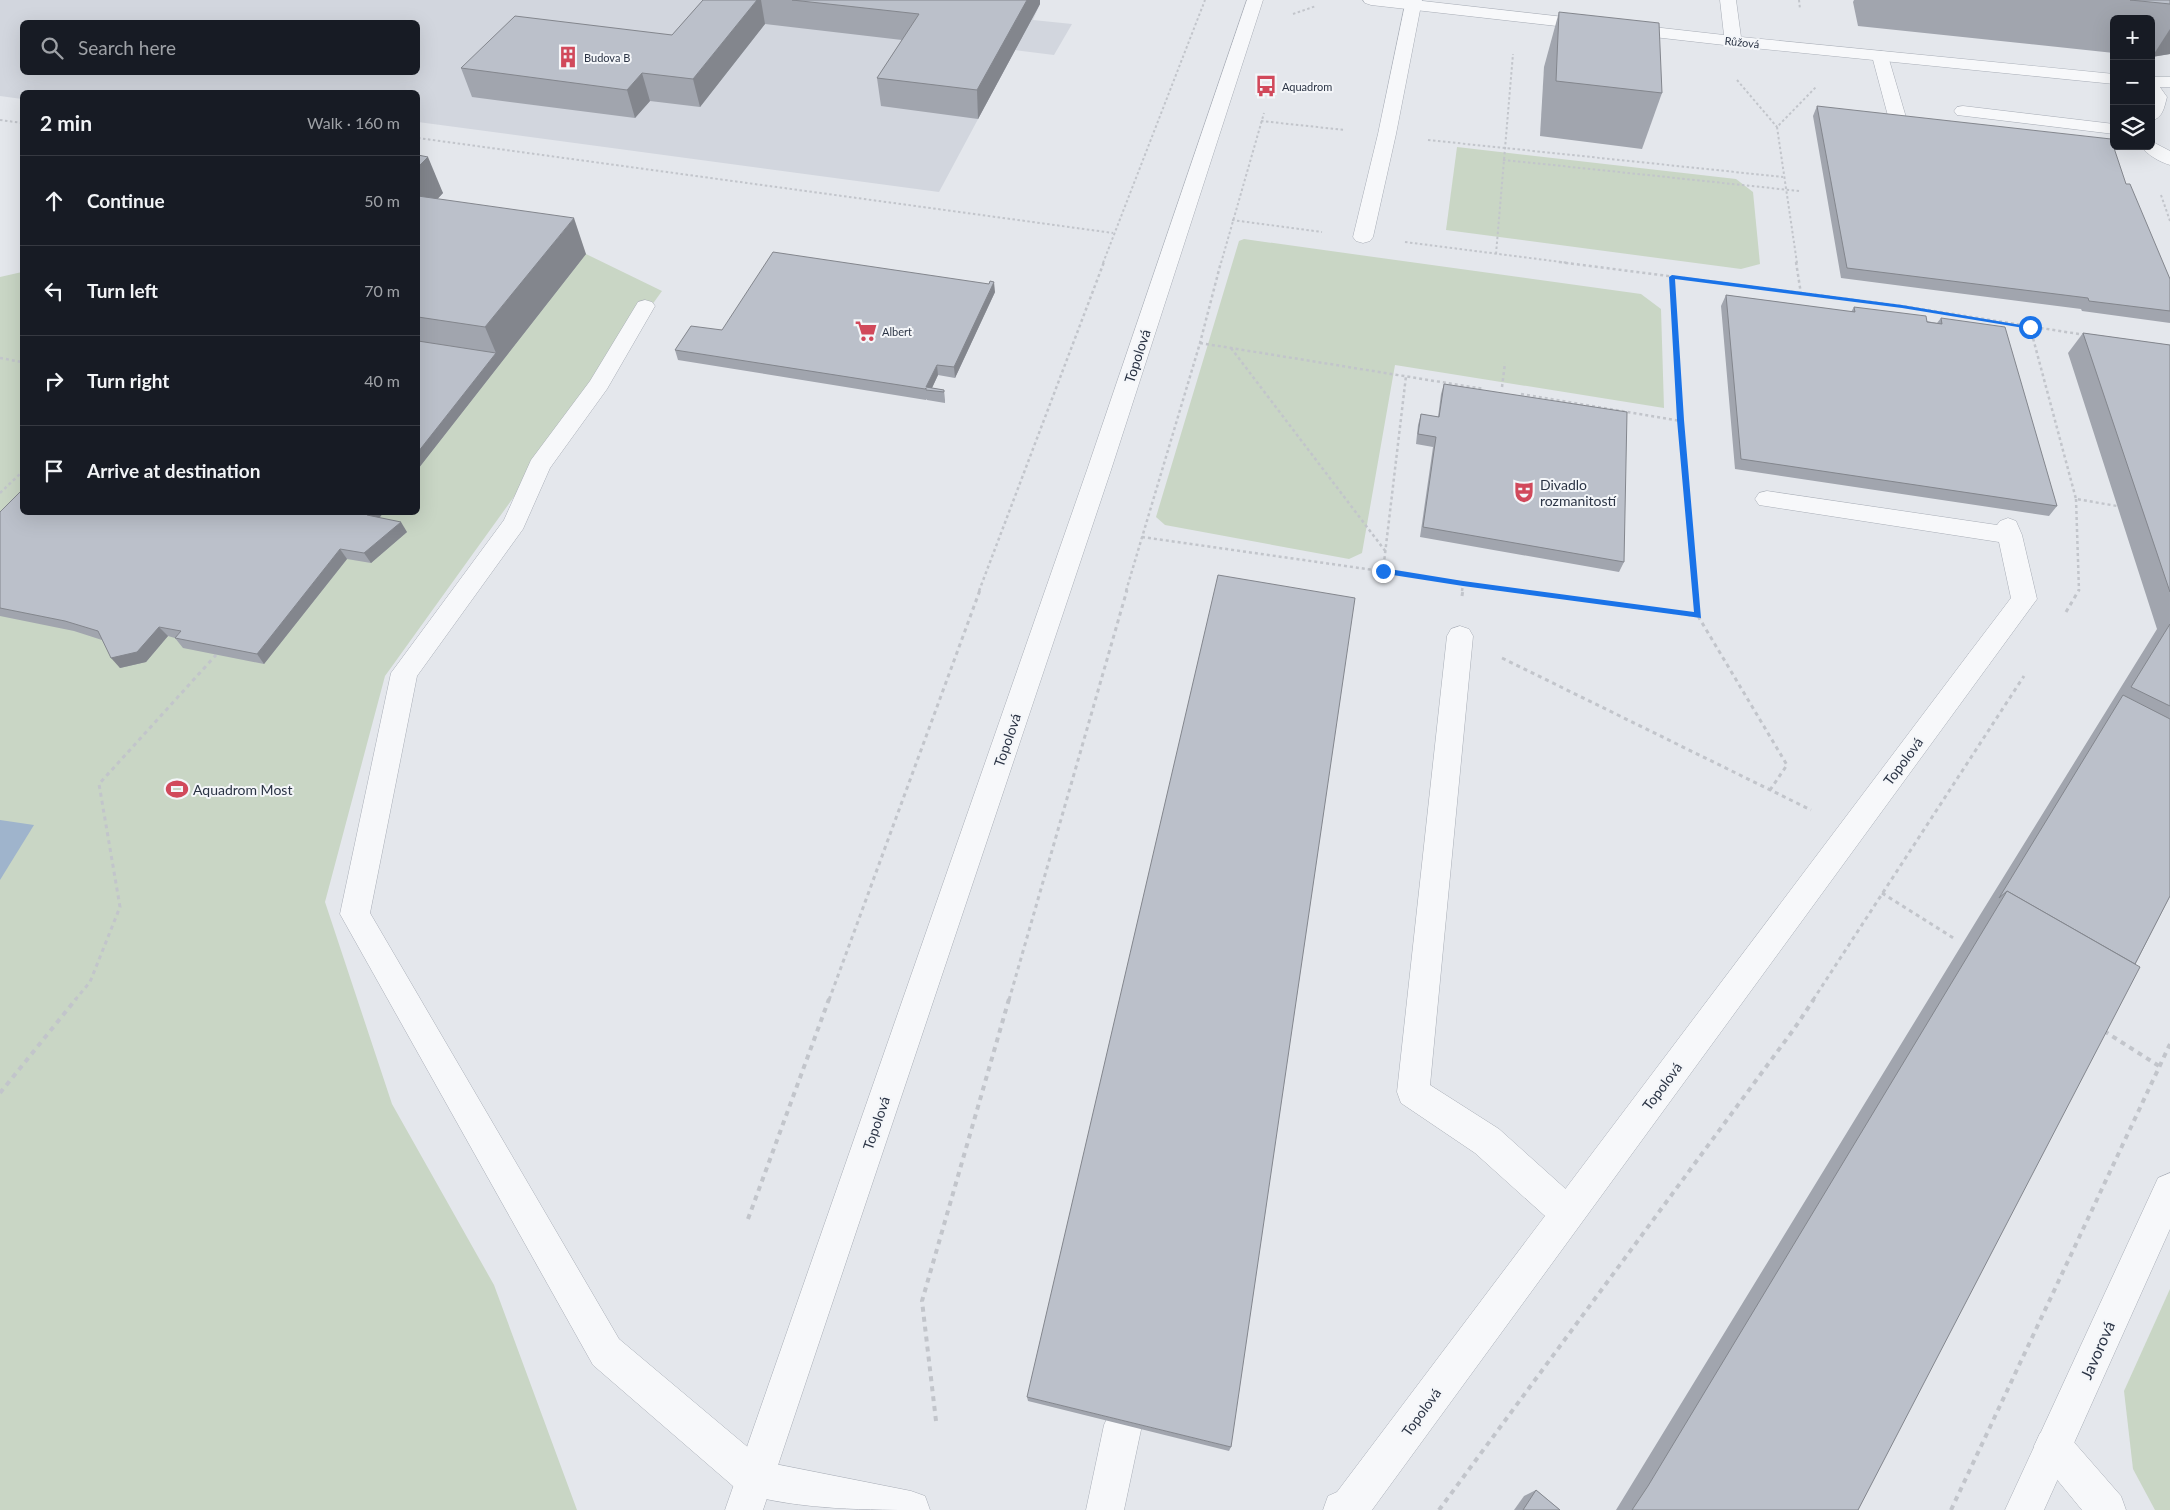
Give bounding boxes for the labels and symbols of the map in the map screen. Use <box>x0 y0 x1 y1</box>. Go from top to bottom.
street label: Růžová <box>1724 34 1760 50</box>
building icon: Budova B <box>555 44 581 70</box>
place label: Budova B <box>584 51 630 64</box>
bus stop icon: Aquadrom <box>1253 73 1279 99</box>
place label: Aquadrom <box>1282 80 1332 93</box>
route start <box>2019 316 2042 339</box>
supermarket icon: Albert <box>853 318 879 344</box>
place label: Albert <box>882 325 912 338</box>
street label: Topolová <box>1120 327 1154 385</box>
place label: Divadlo rozmanitostí <box>1540 476 1618 509</box>
theatre icon: Divadlo rozmanitostí <box>1511 479 1537 505</box>
route end <box>1372 560 1395 583</box>
street label: Topolová <box>990 711 1024 769</box>
street label: Topolová <box>1880 734 1926 788</box>
sports icon: Aquadrom Most <box>164 776 190 802</box>
place label: Aquadrom Most <box>193 781 292 798</box>
street label: Topolová <box>1639 1059 1685 1113</box>
street label: Topolová <box>859 1094 893 1152</box>
street label: Javorová <box>2076 1318 2118 1382</box>
street label: Topolová <box>1398 1385 1444 1439</box>

